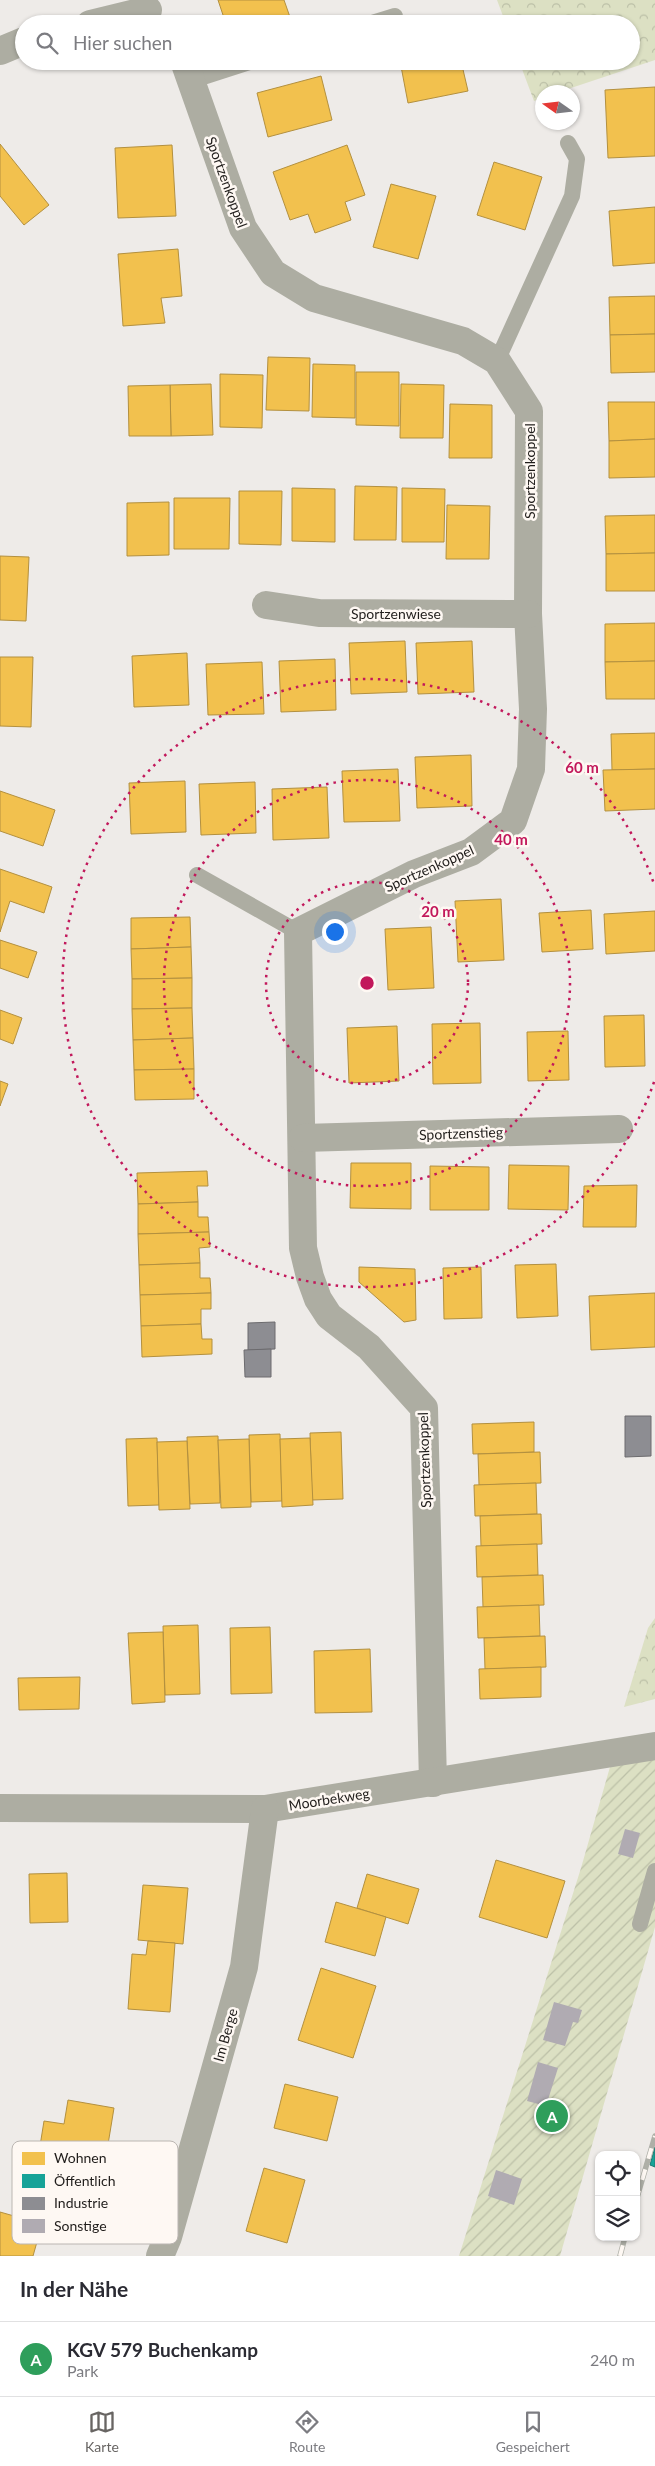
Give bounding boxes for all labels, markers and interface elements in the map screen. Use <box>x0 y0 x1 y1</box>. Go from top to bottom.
search box <box>15 15 640 70</box>
icon: search <box>33 29 61 57</box>
text: Hier suchen <box>73 31 172 54</box>
north arrow <box>535 85 580 130</box>
street label: Sportzenkoppel <box>203 134 251 230</box>
street label: Sportzenkoppel <box>521 423 538 519</box>
street label: Sportzenwiese <box>351 605 441 622</box>
text: 60 m <box>565 758 599 776</box>
text: 40 m <box>494 830 528 848</box>
street label: Sportzenkoppel <box>382 841 476 895</box>
text: 20 m <box>421 902 455 920</box>
your location <box>322 919 348 945</box>
centre of rings <box>358 974 376 992</box>
street label: Sportzenstieg <box>419 1123 503 1143</box>
street label: Sportzenkoppel <box>414 1412 434 1508</box>
street label: Moorbekweg <box>287 1784 371 1814</box>
street label: Im Berge <box>209 2006 241 2064</box>
pin: A <box>536 2097 568 2135</box>
legend <box>12 2141 178 2244</box>
text: Wohnen <box>54 2149 106 2166</box>
map controls <box>595 2151 640 2241</box>
button: locate <box>595 2151 640 2196</box>
text: Öffentlich <box>54 2172 116 2189</box>
text: Industrie <box>54 2194 108 2211</box>
button: layers <box>595 2196 640 2241</box>
text: Sonstige <box>54 2217 107 2234</box>
text: In der Nähe <box>20 2276 128 2301</box>
text: KGV 579 Buchenkamp <box>67 2338 258 2361</box>
text: A <box>30 2350 42 2369</box>
text: 240 m <box>590 2350 635 2369</box>
text: Park <box>67 2361 98 2380</box>
tab: Karte <box>85 2408 119 2455</box>
tab: Route <box>289 2408 325 2455</box>
tab: Gespeichert <box>496 2408 570 2455</box>

